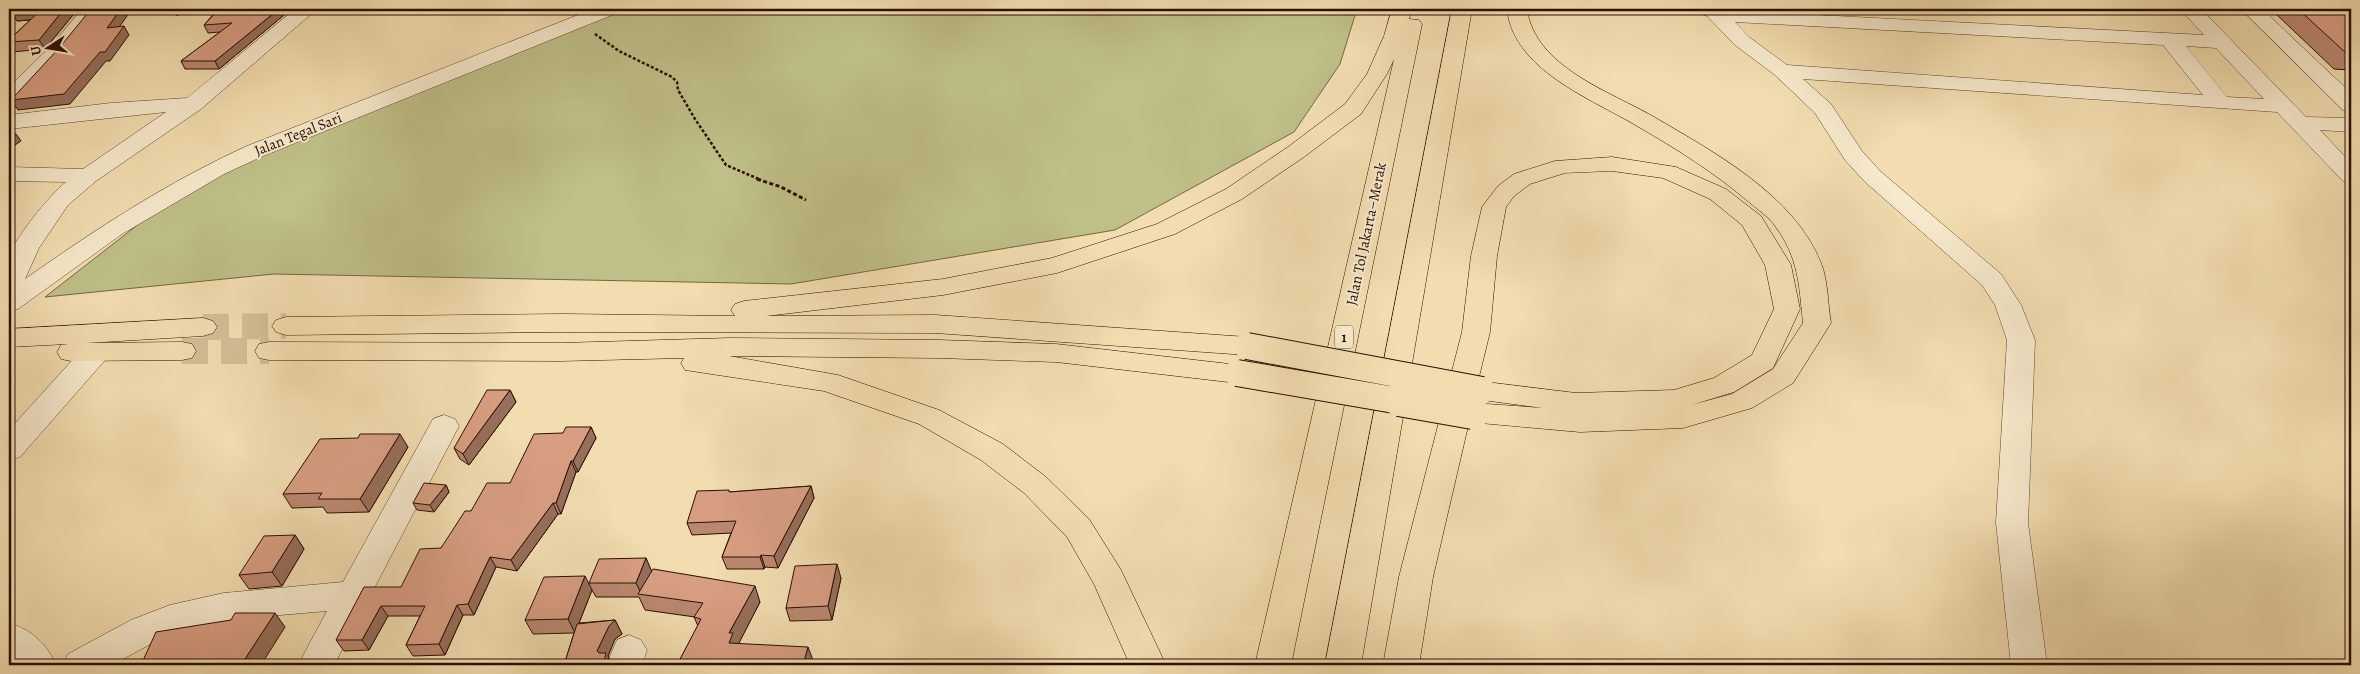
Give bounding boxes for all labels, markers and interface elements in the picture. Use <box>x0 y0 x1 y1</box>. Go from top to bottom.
north arrow <box>22 22 72 72</box>
text: U <box>26 44 46 57</box>
street label: Jalan Tegal Sari <box>251 107 345 161</box>
street label: Jalan Tol Jakarta–Merak <box>1341 160 1391 307</box>
road number: 1 <box>1335 326 1353 348</box>

